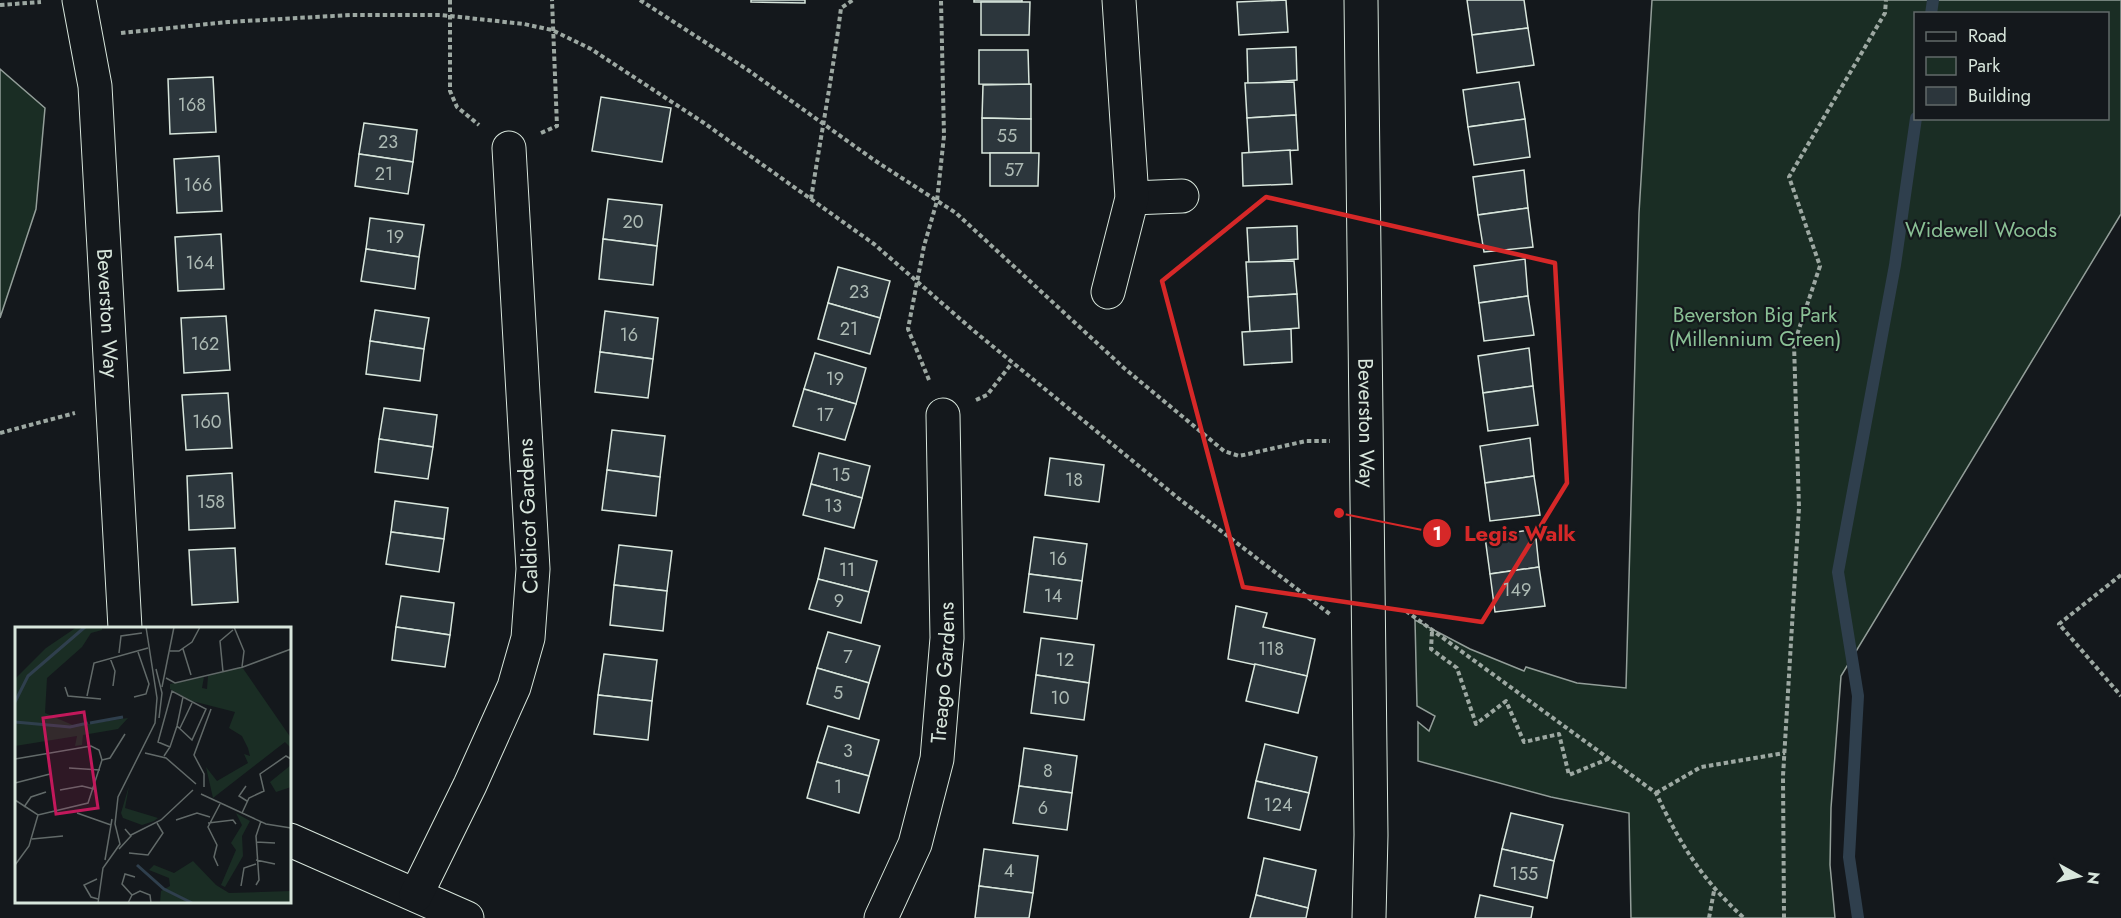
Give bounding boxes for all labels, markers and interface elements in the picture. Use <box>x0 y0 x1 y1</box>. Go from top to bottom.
legend <box>1914 12 2109 120</box>
text: Road <box>1968 23 2007 49</box>
text: Park <box>1968 53 2000 79</box>
text: Building <box>1968 83 2031 109</box>
house number: 168 <box>178 92 206 118</box>
house number: 55 <box>997 123 1017 149</box>
house number: 23 <box>378 129 398 155</box>
house number: 57 <box>1004 157 1024 183</box>
house number: 21 <box>375 161 393 187</box>
house number: 166 <box>184 172 212 198</box>
house number: 20 <box>622 209 644 235</box>
park label: Widewell Woods <box>1905 215 2057 245</box>
house number: 19 <box>386 224 404 250</box>
street label: Beverston Way <box>89 248 126 379</box>
house number: 164 <box>186 250 214 276</box>
house number: 23 <box>849 279 869 305</box>
park label: Beverston Big Park (Millennium Green) <box>1669 300 1842 354</box>
house number: 21 <box>840 316 858 342</box>
house number: 16 <box>620 322 638 348</box>
house number: 162 <box>191 331 219 357</box>
street label: Beverston Way <box>1350 358 1382 489</box>
house number: 19 <box>826 366 844 392</box>
house number: 17 <box>816 402 834 428</box>
house number: 160 <box>192 409 222 435</box>
street label: Caldicot Gardens <box>510 438 546 594</box>
house number: 15 <box>832 462 850 488</box>
house number: 18 <box>1065 467 1083 493</box>
house number: 158 <box>197 489 225 515</box>
house number: 13 <box>824 493 842 519</box>
callout: Legis Walk <box>1422 513 1588 553</box>
text: Legis Walk <box>1464 517 1576 549</box>
text: 1 <box>1432 521 1442 547</box>
house number: 16 <box>1049 546 1067 572</box>
house number: 11 <box>839 557 855 583</box>
house number: 149 <box>1503 577 1531 603</box>
house number: 14 <box>1044 583 1062 609</box>
house number: 9 <box>834 588 844 614</box>
street label: Treago Gardens <box>923 602 962 744</box>
inset map <box>15 627 291 903</box>
house number: 118 <box>1258 636 1284 662</box>
house number: 7 <box>843 644 853 670</box>
house number: 12 <box>1056 647 1074 673</box>
house number: 5 <box>833 680 843 706</box>
house number: 10 <box>1051 685 1070 711</box>
house number: 3 <box>843 738 853 764</box>
house number: 8 <box>1043 758 1053 784</box>
house number: 1 <box>834 774 842 800</box>
house number: 124 <box>1264 792 1292 818</box>
house number: 6 <box>1038 795 1048 821</box>
north arrow <box>2049 846 2109 906</box>
house number: 4 <box>1004 858 1014 884</box>
house number: 155 <box>1510 861 1538 887</box>
text: N <box>2081 870 2106 886</box>

